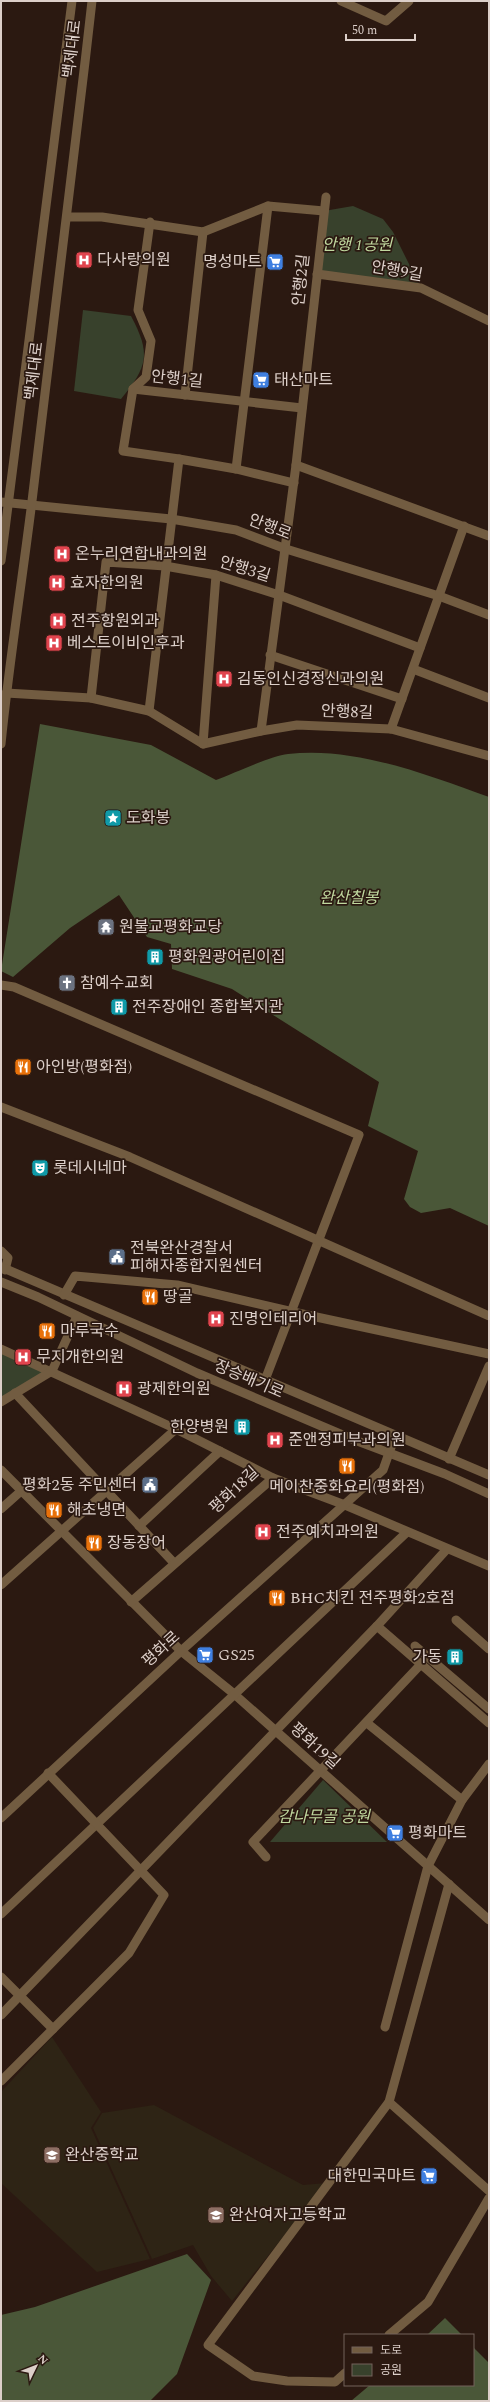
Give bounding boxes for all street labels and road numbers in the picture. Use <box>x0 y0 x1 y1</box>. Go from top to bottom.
street label: 백제대로 <box>57 18 88 80</box>
street label: 안행2길 <box>286 253 316 307</box>
street label: 안행9길 <box>369 255 425 287</box>
street label: 백제대로 <box>19 340 50 402</box>
street label: 안행1길 <box>150 364 204 394</box>
street label: 안행로 <box>245 508 295 546</box>
street label: 안행3길 <box>217 550 273 588</box>
street label: 안행8길 <box>321 699 373 725</box>
street label: 장승배기로 <box>210 1354 288 1405</box>
street label: 평화18길 <box>204 1461 264 1519</box>
street label: 평화로 <box>137 1625 186 1673</box>
street label: 평화19길 <box>285 1717 345 1775</box>

